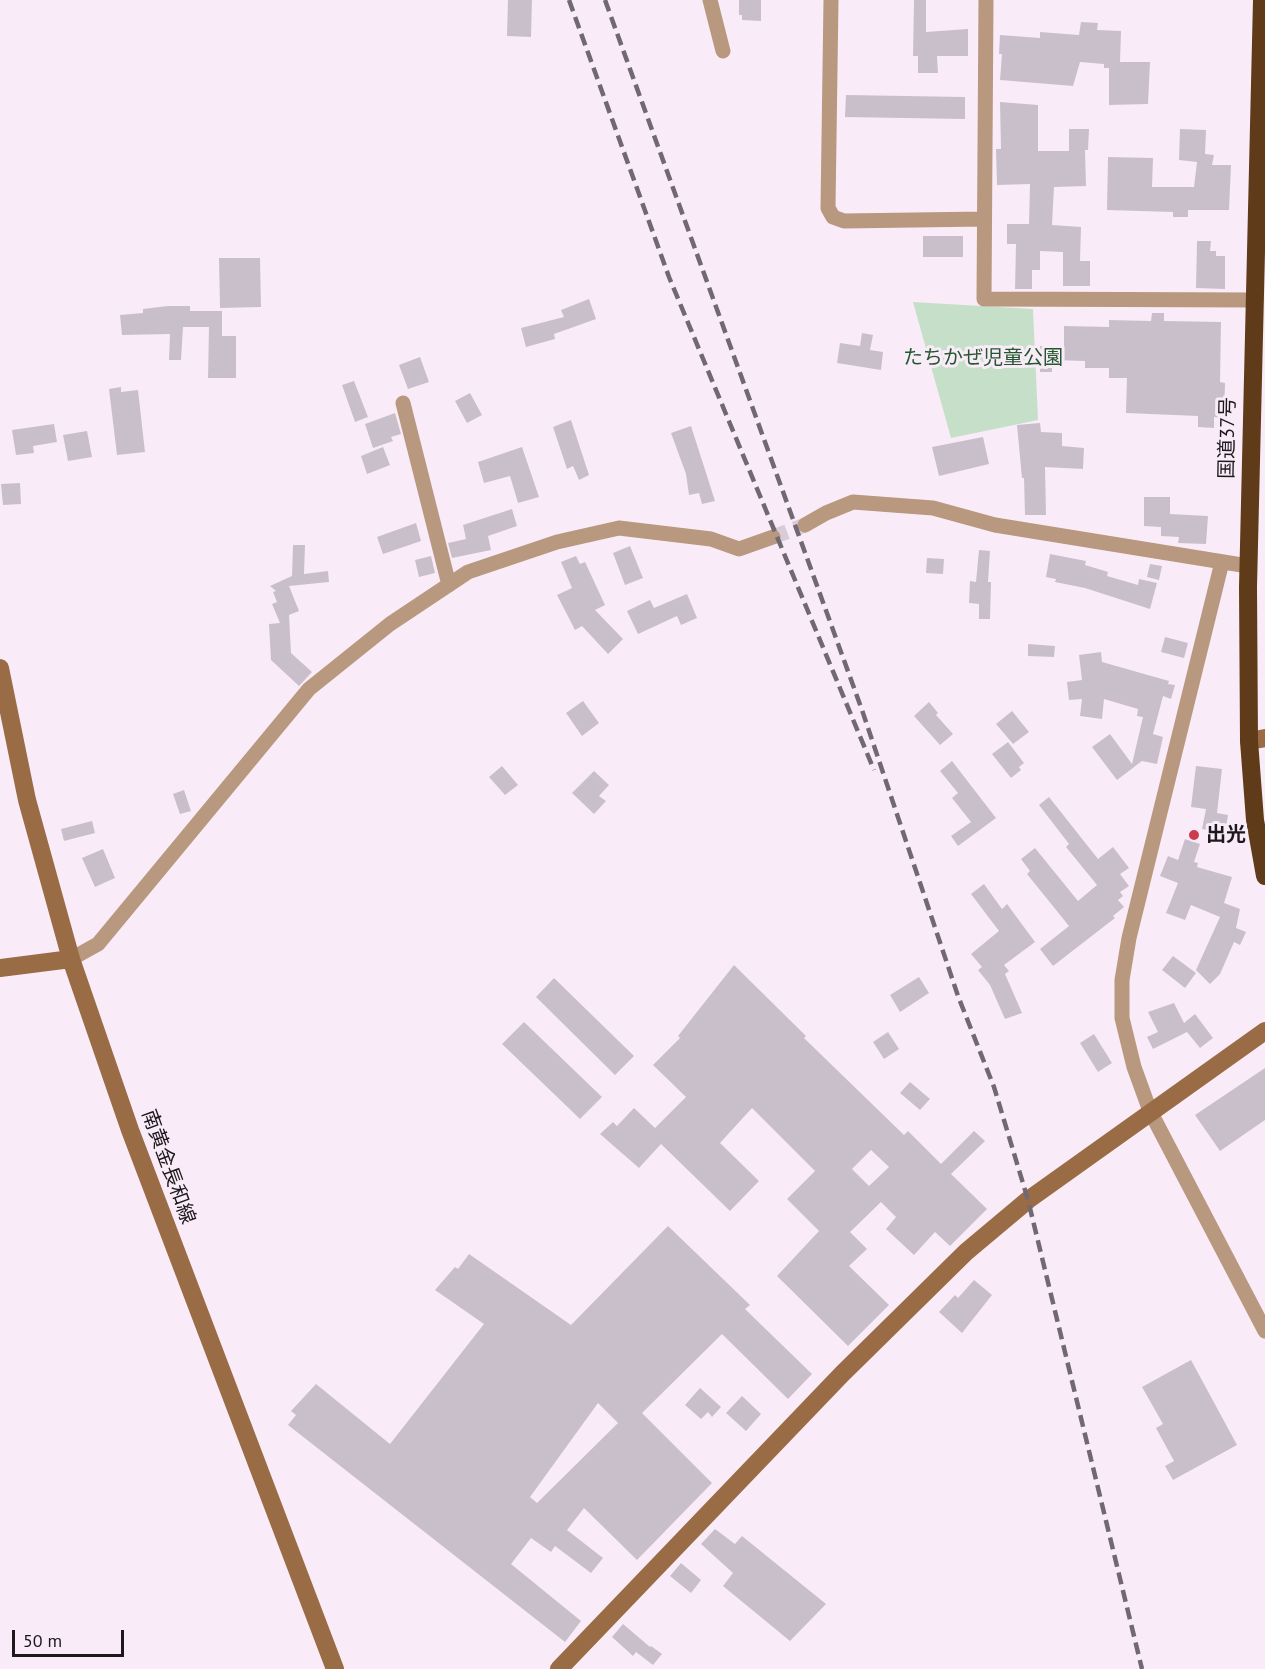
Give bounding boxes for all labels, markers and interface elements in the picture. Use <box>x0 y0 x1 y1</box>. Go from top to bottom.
park label: たちかぜ児童公園 <box>903 346 1063 370</box>
street label: 国道37号 <box>1215 397 1241 479</box>
place label: 出光 <box>1206 823 1246 847</box>
marker: 出光 <box>1187 828 1201 842</box>
street label: 南黄金長和線 <box>136 1107 200 1227</box>
scale bar <box>15 1618 128 1656</box>
text: 50 m <box>23 1629 62 1652</box>

